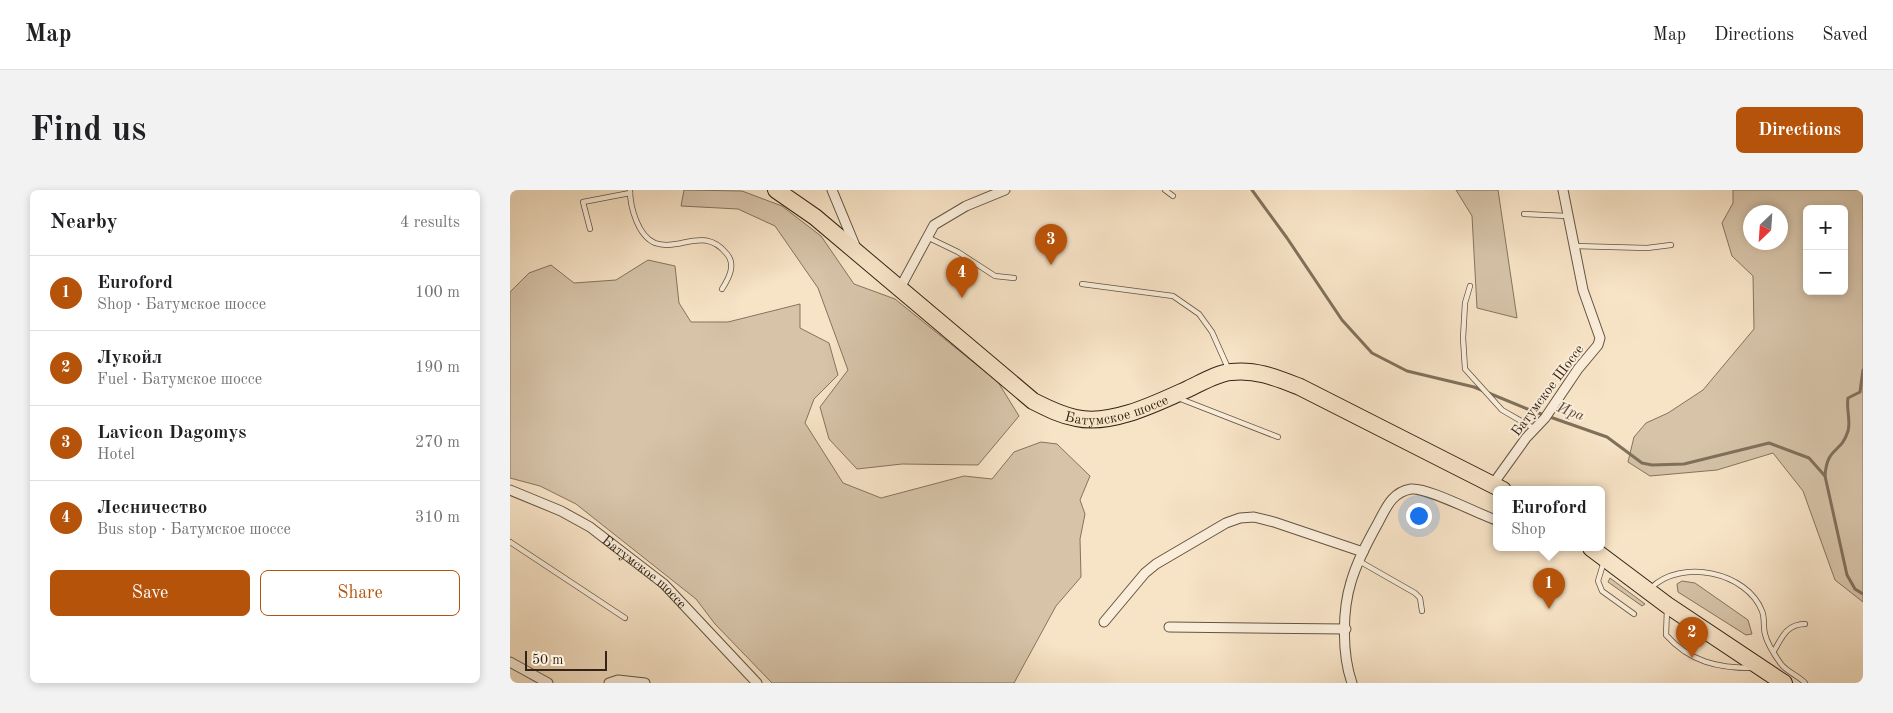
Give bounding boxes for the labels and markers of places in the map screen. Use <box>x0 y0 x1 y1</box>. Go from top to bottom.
pin: 3 <box>1035 224 1067 265</box>
pin: 4 <box>946 257 978 298</box>
pin: 1 <box>1533 568 1565 609</box>
pin: 2 <box>1676 617 1708 658</box>

